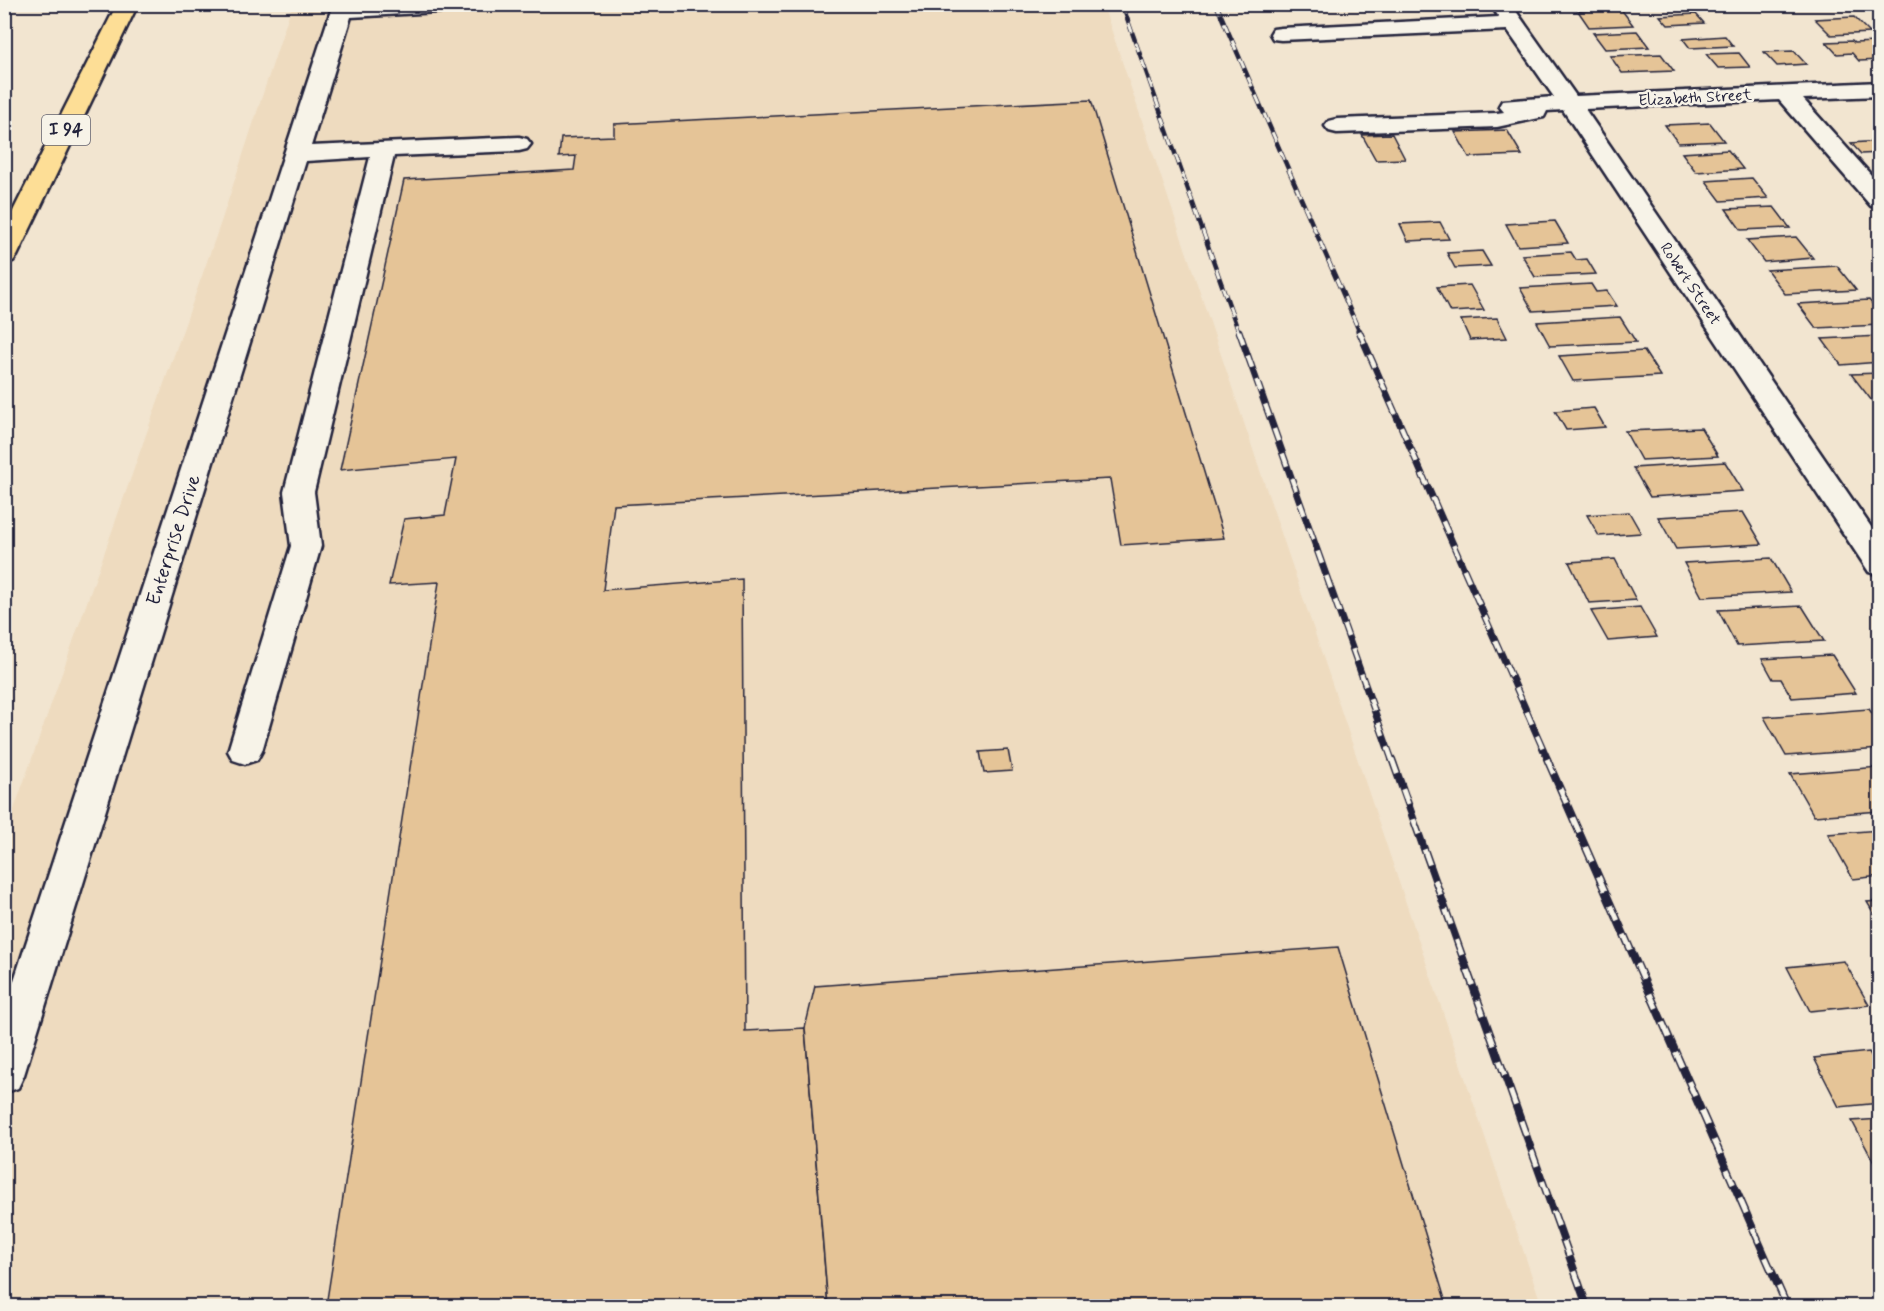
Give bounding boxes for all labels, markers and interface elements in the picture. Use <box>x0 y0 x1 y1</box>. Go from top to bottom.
street label: Elizabeth Street <box>1638 85 1753 111</box>
road number: I 94 <box>42 115 90 145</box>
street label: Robert Street <box>1655 239 1726 330</box>
street label: Enterprise Drive <box>140 471 208 609</box>

